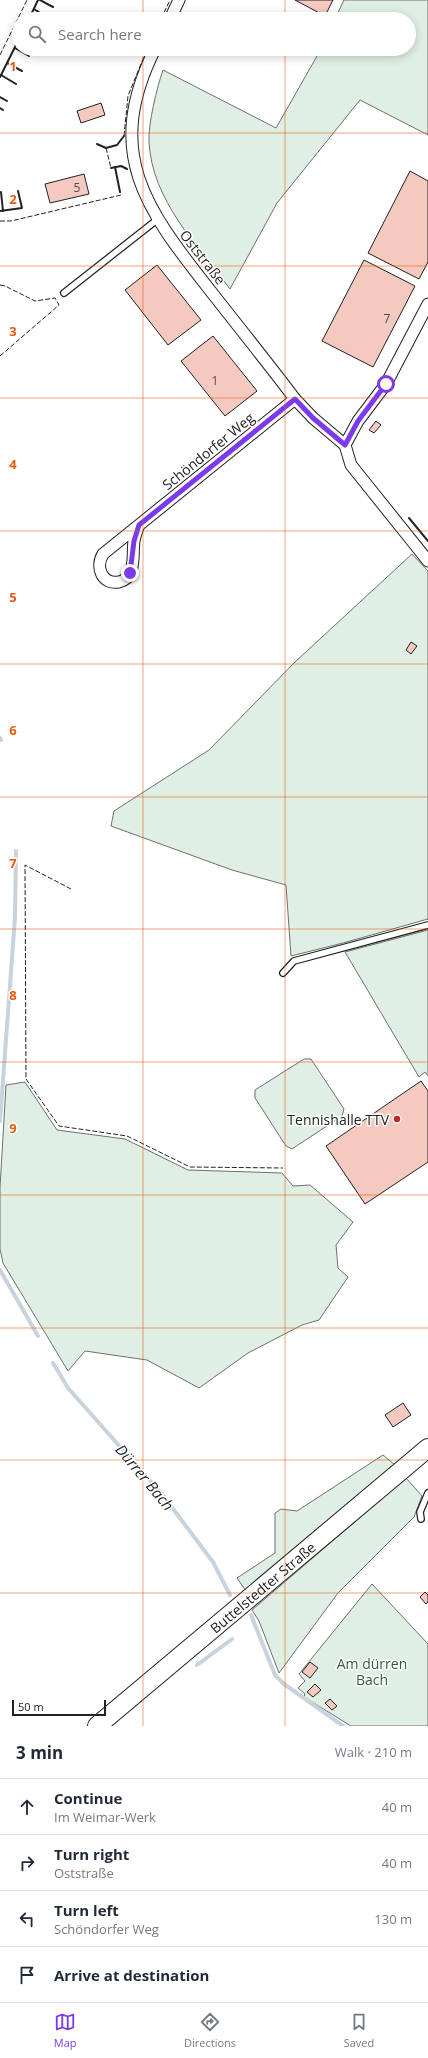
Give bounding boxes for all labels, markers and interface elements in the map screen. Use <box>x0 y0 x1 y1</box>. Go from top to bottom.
search box <box>12 12 416 56</box>
icon: search <box>26 23 48 45</box>
text: Search here <box>58 24 142 44</box>
text: 1 <box>9 57 17 75</box>
house number: 5 <box>74 179 81 196</box>
text: 2 <box>9 190 17 208</box>
street label: Oststraße <box>176 226 230 288</box>
house number: 7 <box>384 310 391 327</box>
text: 3 <box>9 322 17 340</box>
house number: 1 <box>212 372 218 389</box>
route start <box>377 375 395 393</box>
street label: Schöndorfer Weg <box>158 408 258 494</box>
text: 4 <box>9 455 17 473</box>
route end <box>121 564 139 582</box>
text: 5 <box>9 588 17 606</box>
text: 6 <box>9 721 17 739</box>
text: 7 <box>9 854 17 872</box>
text: 8 <box>9 986 17 1004</box>
place label: Tennishalle TTV <box>287 1110 390 1129</box>
marker: Tennishalle TTV <box>392 1114 402 1124</box>
text: 9 <box>9 1119 17 1137</box>
water label: Dürrer Bach <box>111 1440 179 1514</box>
street label: Buttelstedter Straße <box>206 1537 319 1637</box>
park label: Am dürren Bach <box>337 1654 407 1689</box>
scale bar <box>12 1698 106 1717</box>
text: 50 m <box>18 1699 44 1714</box>
text: 3 min <box>16 1741 63 1764</box>
text: Walk · 210 m <box>335 1743 412 1761</box>
text: Continue <box>54 1788 122 1808</box>
icon: ahead <box>16 1796 38 1818</box>
text: 40 m <box>382 1798 412 1816</box>
text: Im Weimar-Werk <box>54 1808 156 1826</box>
text: Turn right <box>54 1844 129 1864</box>
icon: right <box>16 1852 38 1874</box>
text: 40 m <box>382 1854 412 1872</box>
text: Oststraße <box>54 1864 114 1882</box>
text: Turn left <box>54 1900 119 1920</box>
icon: left <box>16 1908 38 1930</box>
text: 130 m <box>374 1910 412 1928</box>
text: Schöndorfer Weg <box>54 1920 159 1938</box>
icon: arrive <box>16 1964 38 1986</box>
text: Arrive at destination <box>54 1965 209 1985</box>
tab: Map <box>54 2011 77 2050</box>
tab: Directions <box>184 2011 236 2050</box>
tab: Saved <box>344 2011 374 2050</box>

